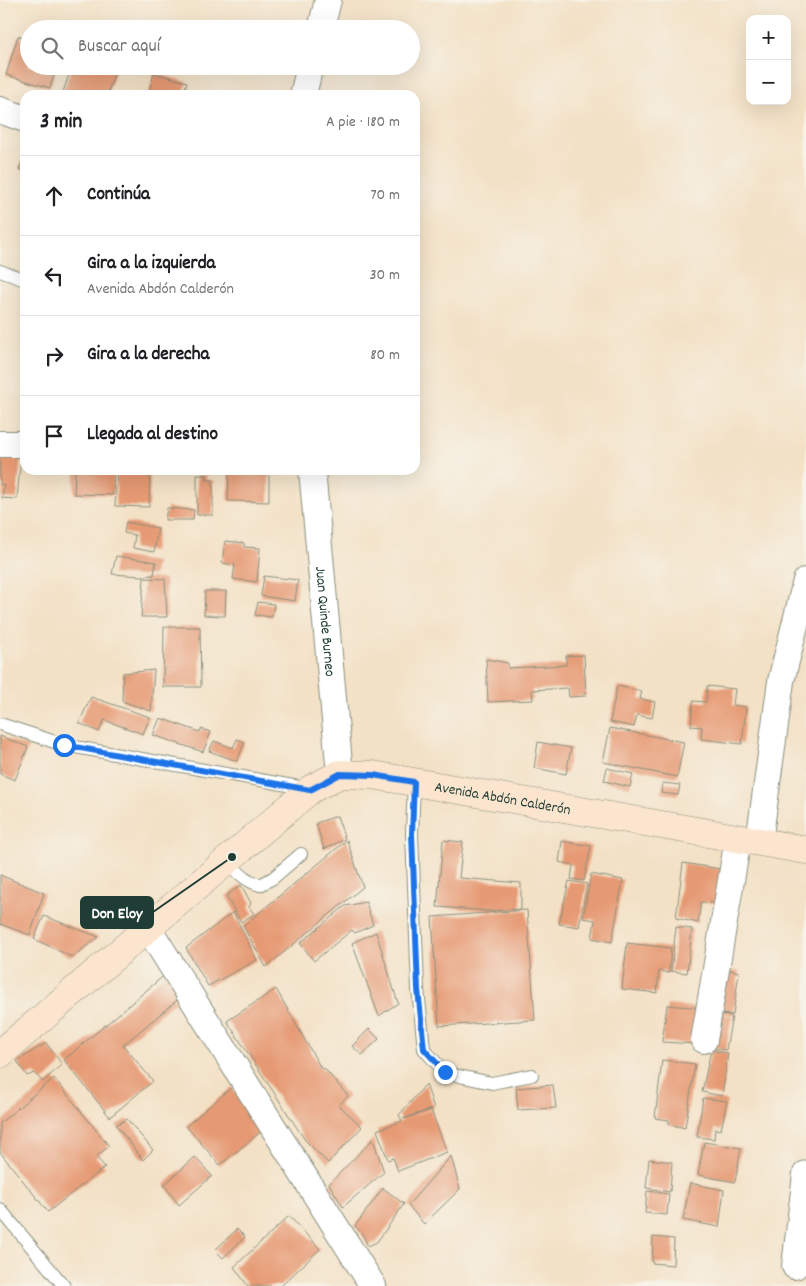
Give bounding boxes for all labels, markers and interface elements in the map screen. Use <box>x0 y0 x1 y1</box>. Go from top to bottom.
map controls <box>746 15 791 105</box>
button: + <box>746 15 791 60</box>
search box <box>20 20 420 75</box>
icon: search <box>38 34 66 62</box>
text: Buscar aquí <box>78 34 160 61</box>
button: − <box>746 60 791 105</box>
text: 3 min <box>40 108 82 138</box>
text: A pie · 180 m <box>326 111 400 134</box>
icon: ahead <box>40 182 68 210</box>
text: Continúa <box>87 182 150 209</box>
text: 70 m <box>370 184 400 207</box>
text: Gira a la izquierda <box>87 251 215 278</box>
icon: left <box>40 262 68 290</box>
text: 30 m <box>370 264 400 287</box>
text: Avenida Abdón Calderón <box>87 278 234 301</box>
icon: right <box>40 342 68 370</box>
text: Gira a la derecha <box>87 342 209 369</box>
text: 80 m <box>370 344 400 367</box>
icon: arrive <box>40 422 68 450</box>
text: Llegada al destino <box>87 422 218 449</box>
street label: Juan Quinde Burneo <box>308 565 340 678</box>
route start <box>53 734 76 757</box>
street label: Avenida Abdón Calderón <box>433 777 572 822</box>
callout: Don Eloy <box>81 897 153 928</box>
text: Don Eloy <box>91 903 144 926</box>
route end <box>434 1061 457 1084</box>

